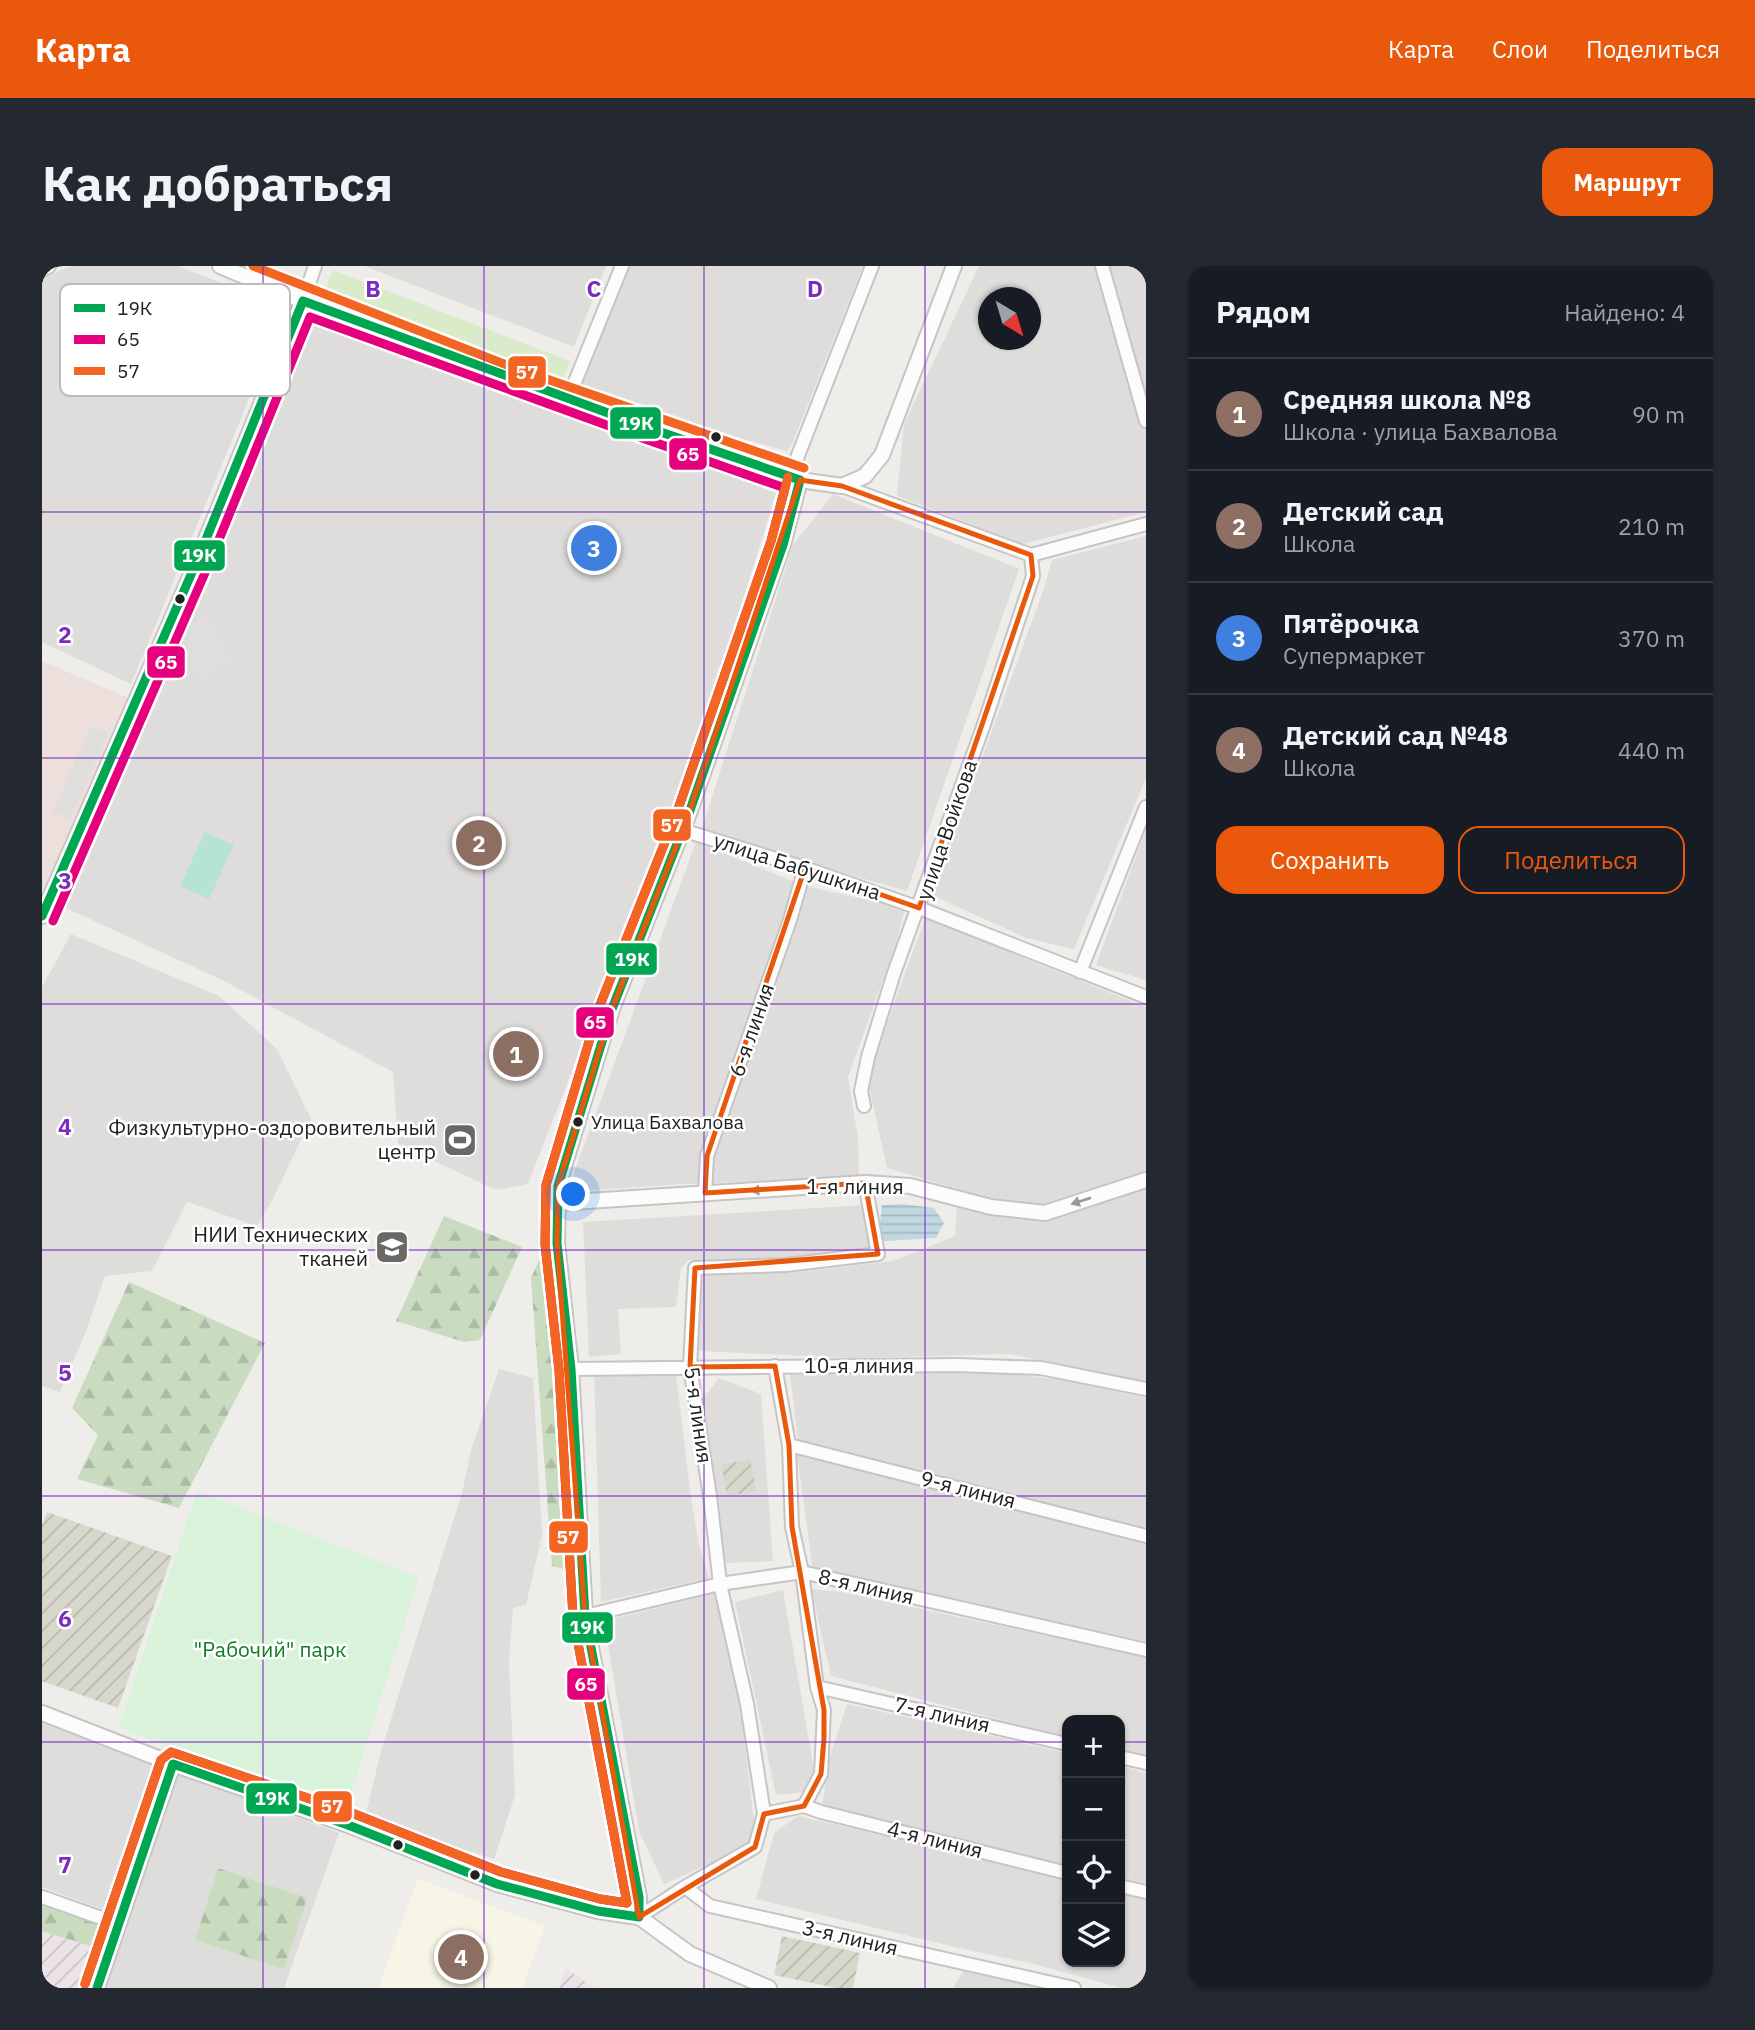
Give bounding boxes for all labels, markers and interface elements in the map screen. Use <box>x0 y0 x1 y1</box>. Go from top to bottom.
text: Карта <box>35 28 131 71</box>
text: Карта <box>1388 33 1454 65</box>
text: Слои <box>1492 33 1548 65</box>
text: Поделиться <box>1586 33 1720 65</box>
button: Маршрут <box>1542 148 1713 216</box>
text: Как добраться <box>42 151 393 214</box>
text: B <box>365 273 381 303</box>
text: C <box>587 273 602 303</box>
text: D <box>807 273 823 303</box>
legend <box>60 284 290 396</box>
north arrow <box>978 287 1041 350</box>
text: Рядом <box>1216 292 1311 331</box>
text: 19К <box>117 296 152 320</box>
text: Найдено: 4 <box>1564 297 1685 327</box>
text: 65 <box>117 327 140 351</box>
line badge: 57 <box>507 355 547 389</box>
text: 57 <box>117 359 140 383</box>
text: 57 <box>516 360 538 384</box>
text: Средняя школа №8 <box>1283 382 1531 416</box>
text: 1 <box>1232 399 1246 429</box>
text: 90 m <box>1632 399 1685 429</box>
line badge: 19К <box>609 406 662 440</box>
text: 19К <box>618 411 654 435</box>
text: Школа · улица Бахвалова <box>1283 416 1558 446</box>
unlabelled marker <box>709 430 723 444</box>
line badge: 65 <box>668 437 708 471</box>
text: 65 <box>677 442 699 466</box>
text: Детский сад <box>1283 494 1443 528</box>
text: 2 <box>1232 511 1246 541</box>
text: 210 m <box>1618 511 1685 541</box>
pin: 3 <box>571 522 617 574</box>
text: Школа <box>1283 528 1355 558</box>
line badge: 19К <box>173 539 226 572</box>
text: 19К <box>181 543 217 567</box>
unlabelled marker <box>173 592 187 606</box>
text: Пятёрочка <box>1283 606 1419 640</box>
text: 2 <box>58 619 72 649</box>
text: 3 <box>1232 623 1246 653</box>
text: 370 m <box>1618 623 1685 653</box>
text: Супермаркет <box>1283 640 1425 670</box>
line badge: 65 <box>146 645 186 679</box>
text: 65 <box>155 650 177 674</box>
text: Детский сад №48 <box>1283 718 1508 752</box>
text: 4 <box>1232 735 1246 765</box>
text: 440 m <box>1618 735 1685 765</box>
text: Школа <box>1283 752 1355 782</box>
street label: улица Войкова <box>909 756 983 904</box>
line badge: 57 <box>652 808 692 842</box>
text: 57 <box>661 813 683 837</box>
pin: 2 <box>456 817 502 869</box>
street label: улица Бабушкина <box>710 826 884 906</box>
button: Сохранить <box>1216 826 1444 894</box>
button: Поделиться <box>1458 826 1685 894</box>
text: 3 <box>58 865 72 895</box>
line badge: 19К <box>605 942 658 976</box>
text: 19К <box>614 947 650 971</box>
street label: 6-я линия <box>722 979 780 1080</box>
line badge: 65 <box>575 1006 615 1039</box>
text: 65 <box>584 1010 606 1034</box>
pin: 1 <box>493 1028 539 1080</box>
place label: Улица Бахвалова <box>591 1110 744 1134</box>
text: 4 <box>58 1111 72 1141</box>
place label: Физкультурно-оздоровительный центр <box>108 1113 436 1165</box>
marker: Улица Бахвалова <box>571 1115 585 1129</box>
sports icon: Физкультурно-оздоровительный центр <box>441 1121 479 1159</box>
street label: 1-я линия <box>806 1172 904 1200</box>
your location <box>556 1177 590 1211</box>
one-way arrow <box>750 1185 772 1196</box>
one-way arrow <box>1071 1196 1092 1207</box>
place label: НИИ Технических тканей <box>193 1220 368 1272</box>
school or university icon: НИИ Технических тканей <box>373 1228 411 1266</box>
street label: 10-я линия <box>804 1351 914 1379</box>
text: 5 <box>58 1357 72 1387</box>
street label: 5-я линия <box>678 1365 720 1465</box>
street label: 9-я линия <box>918 1464 1019 1514</box>
line badge: 57 <box>548 1520 589 1554</box>
text: 57 <box>557 1525 579 1549</box>
street label: 8-я линия <box>816 1561 917 1611</box>
text: 6 <box>58 1603 72 1633</box>
line badge: 19К <box>561 1611 614 1644</box>
text: 19К <box>569 1615 605 1639</box>
park label: "Рабочий" парк <box>194 1635 346 1663</box>
line badge: 65 <box>566 1667 606 1701</box>
text: 65 <box>575 1672 597 1696</box>
street label: 7-я линия <box>892 1689 993 1739</box>
map controls <box>1062 1715 1125 1967</box>
button: + <box>1062 1715 1125 1778</box>
button: − <box>1062 1778 1125 1841</box>
line badge: 19К <box>245 1782 298 1815</box>
text: 19К <box>254 1786 290 1810</box>
line badge: 57 <box>312 1790 353 1823</box>
text: 57 <box>321 1794 343 1818</box>
street label: 4-я линия <box>885 1814 986 1864</box>
unlabelled marker <box>391 1838 405 1852</box>
button: locate <box>1062 1841 1125 1904</box>
text: 7 <box>58 1849 72 1879</box>
unlabelled marker <box>468 1868 482 1882</box>
button: layers <box>1062 1904 1125 1967</box>
street label: 3-я линия <box>800 1912 901 1962</box>
pin: 4 <box>438 1931 484 1983</box>

